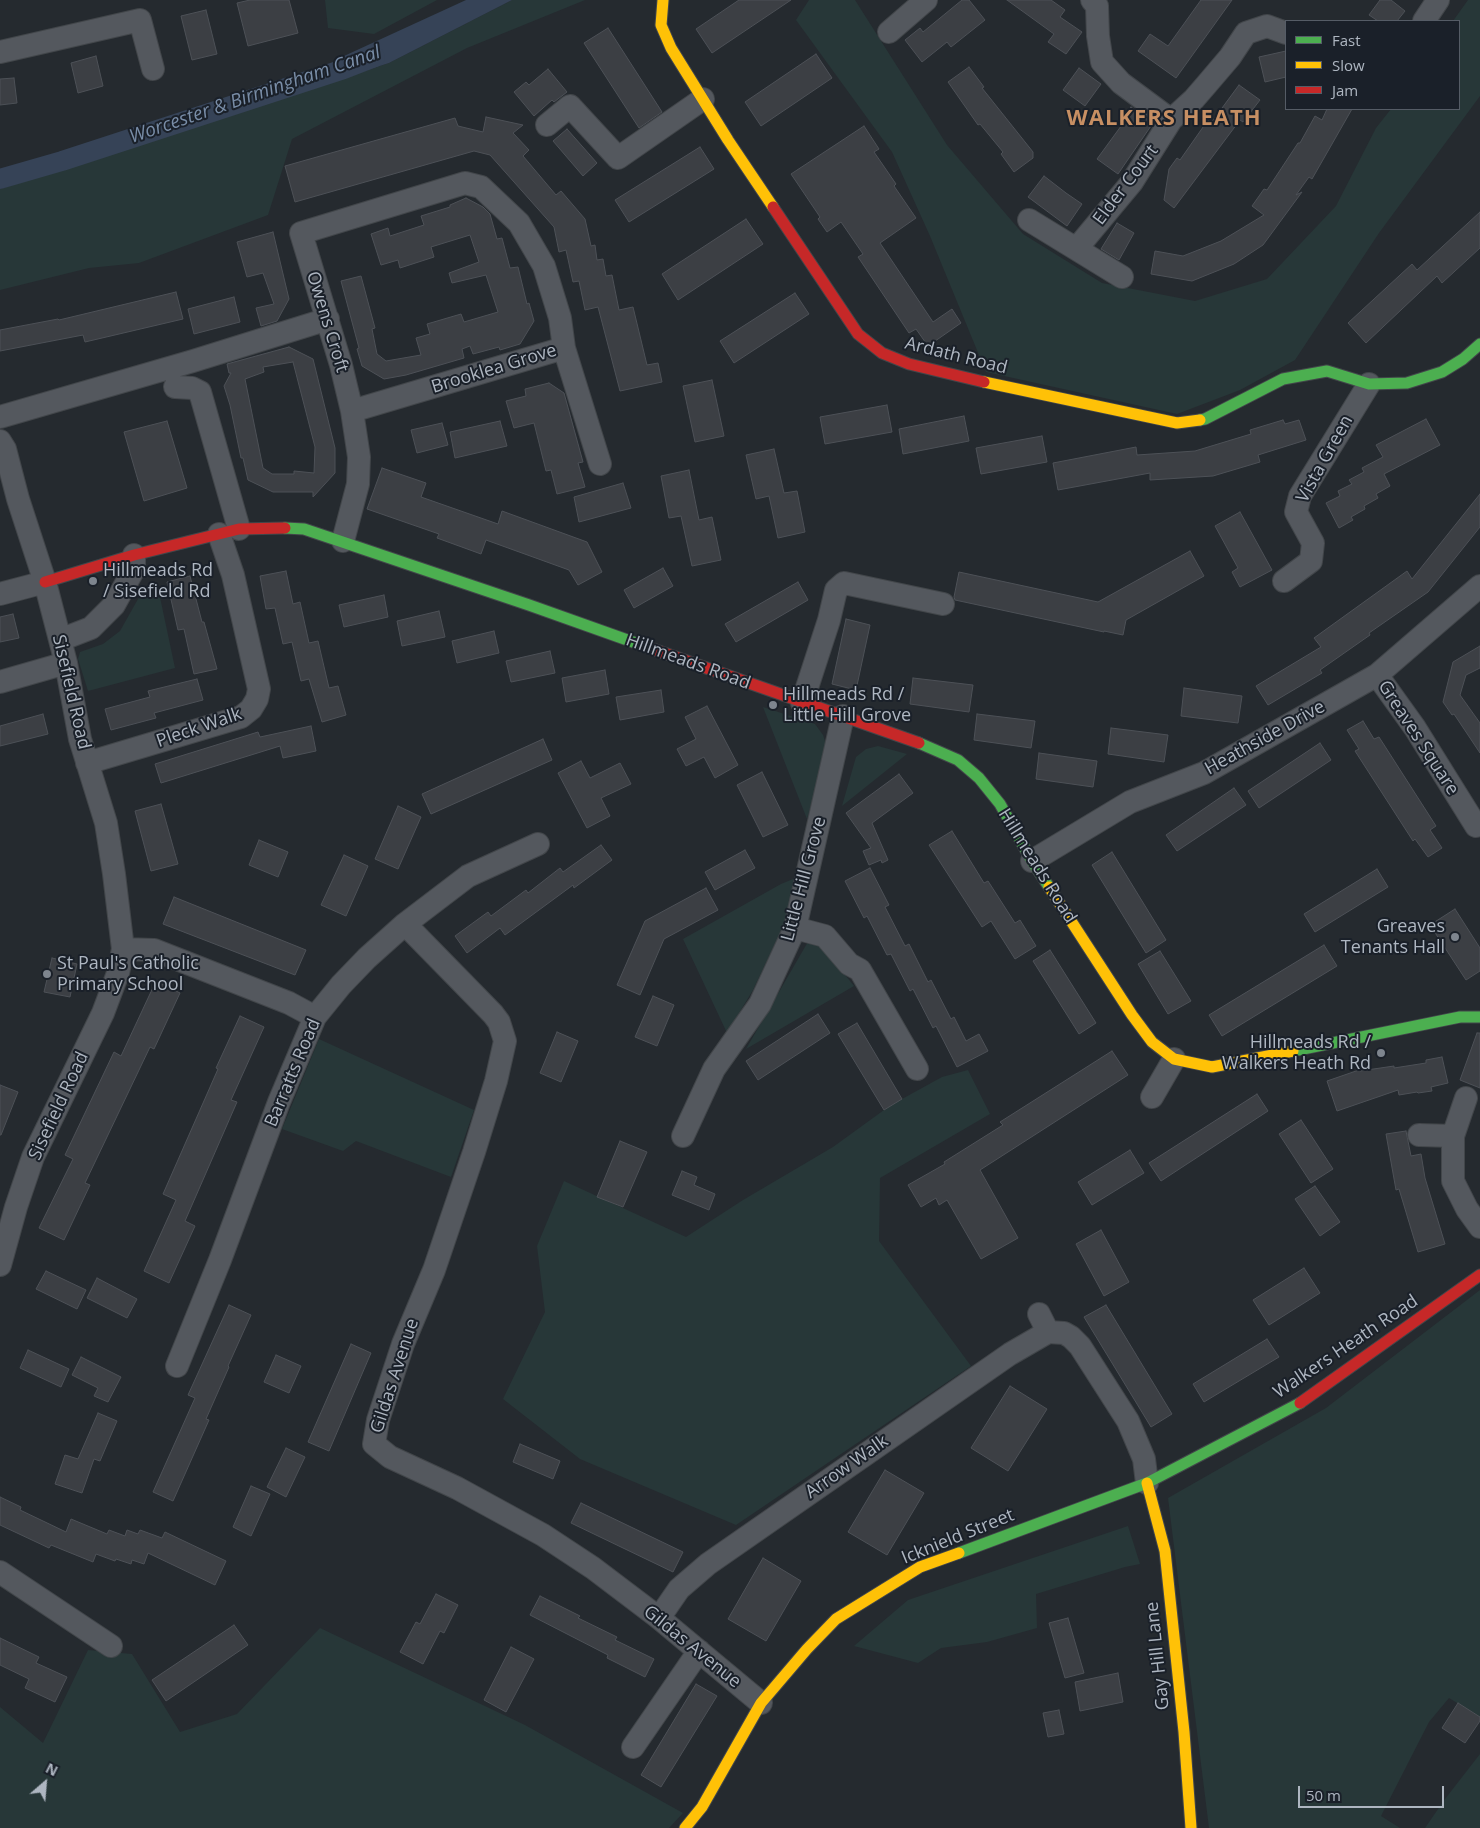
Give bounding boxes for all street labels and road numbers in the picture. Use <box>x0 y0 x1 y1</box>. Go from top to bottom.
street label: Elder Court <box>1089 141 1163 229</box>
street label: Owens Croft <box>301 269 353 375</box>
street label: Ardath Road <box>903 333 1009 379</box>
street label: Brooklea Grove <box>429 340 559 398</box>
street label: Vista Green <box>1292 412 1358 506</box>
street label: Hillmeads Road <box>623 629 753 695</box>
street label: Sisefield Road <box>47 633 95 751</box>
street label: Greaves Square <box>1373 677 1463 799</box>
street label: Heathside Drive <box>1201 696 1329 780</box>
street label: Pleck Walk <box>153 703 245 753</box>
street label: Hillmeads Road <box>993 805 1081 927</box>
street label: Little Hill Grove <box>777 814 831 944</box>
street label: Barratts Road <box>261 1016 325 1130</box>
street label: Sisefield Road <box>24 1048 94 1164</box>
street label: Walkers Heath Road <box>1270 1291 1422 1403</box>
street label: Gildas Avenue <box>366 1316 424 1436</box>
street label: Arrow Walk <box>801 1431 893 1503</box>
street label: Icknield Street <box>899 1505 1017 1569</box>
street label: Gildas Avenue <box>639 1601 745 1693</box>
street label: Gay Hill Lane <box>1142 1601 1174 1711</box>

